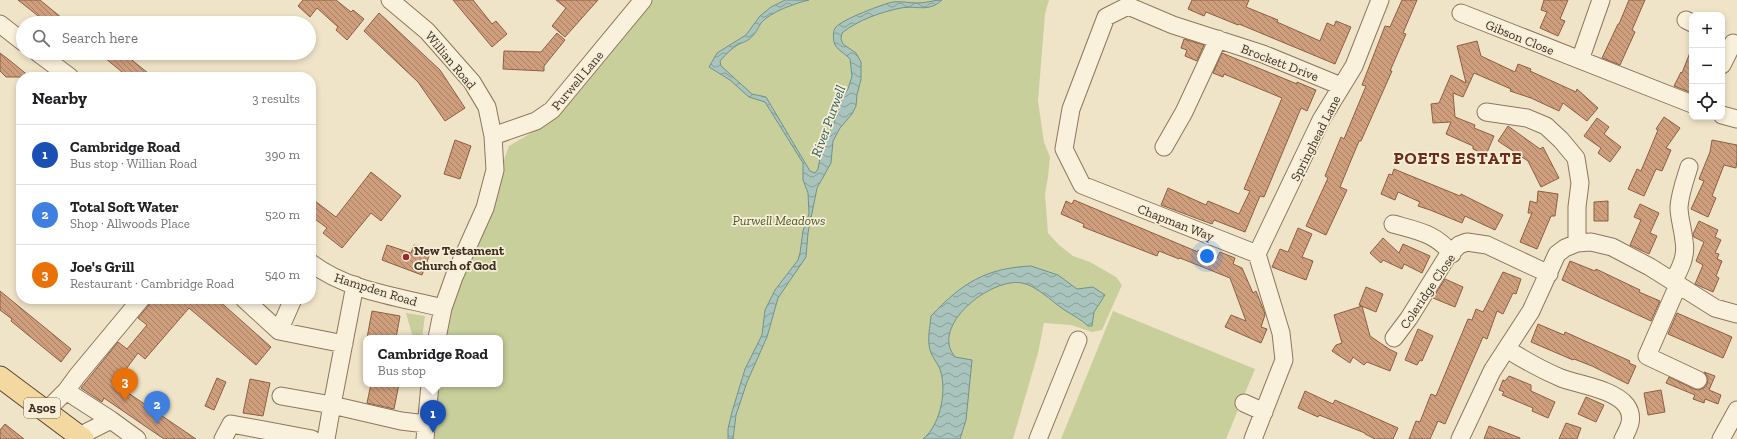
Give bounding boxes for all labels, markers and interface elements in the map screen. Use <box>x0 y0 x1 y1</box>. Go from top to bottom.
map controls <box>1689 12 1725 120</box>
button: + <box>1689 12 1725 48</box>
search box <box>16 16 316 60</box>
street label: Gibson Close <box>1483 17 1556 58</box>
icon: search <box>30 27 52 49</box>
street label: Willian Road <box>422 28 479 92</box>
text: Search here <box>62 29 138 47</box>
street label: Brockett Drive <box>1239 41 1321 84</box>
street label: Purwell Lane <box>548 48 607 113</box>
button: − <box>1689 48 1725 84</box>
water label: River Purwell <box>808 83 849 159</box>
button: locate <box>1689 84 1725 120</box>
text: Nearby <box>32 88 87 108</box>
text: 3 results <box>252 91 300 106</box>
street label: Springhead Lane <box>1287 93 1344 184</box>
text: Cambridge Road <box>70 138 180 156</box>
text: 1 <box>42 147 48 162</box>
text: 390 m <box>265 147 300 162</box>
district label: POETS ESTATE <box>1393 148 1523 168</box>
text: Bus stop · Willian Road <box>70 156 197 171</box>
text: Total Soft Water <box>70 198 179 216</box>
street label: Chapman Way <box>1135 201 1217 244</box>
text: 2 <box>42 207 48 222</box>
text: 520 m <box>265 207 300 222</box>
park label: Purwell Meadows <box>732 213 826 228</box>
text: Shop · Allwoods Place <box>70 216 190 231</box>
place label: New Testament Church of God <box>414 243 505 273</box>
your location <box>1197 246 1217 266</box>
street label: Coleridge Close <box>1397 251 1458 332</box>
marker: New Testament Church of God <box>401 252 411 262</box>
text: Joe's Grill <box>70 258 135 276</box>
text: 3 <box>42 267 48 282</box>
text: 540 m <box>265 267 300 282</box>
street label: Hampden Road <box>333 270 419 309</box>
text: Restaurant · Cambridge Road <box>70 276 234 291</box>
popup <box>363 335 503 387</box>
text: Cambridge Road <box>378 345 488 363</box>
text: Bus stop <box>378 363 426 378</box>
pin: 3 <box>112 368 138 401</box>
pin: 2 <box>144 391 170 424</box>
road number: A505 <box>24 398 60 418</box>
pin: 1 <box>420 400 446 433</box>

